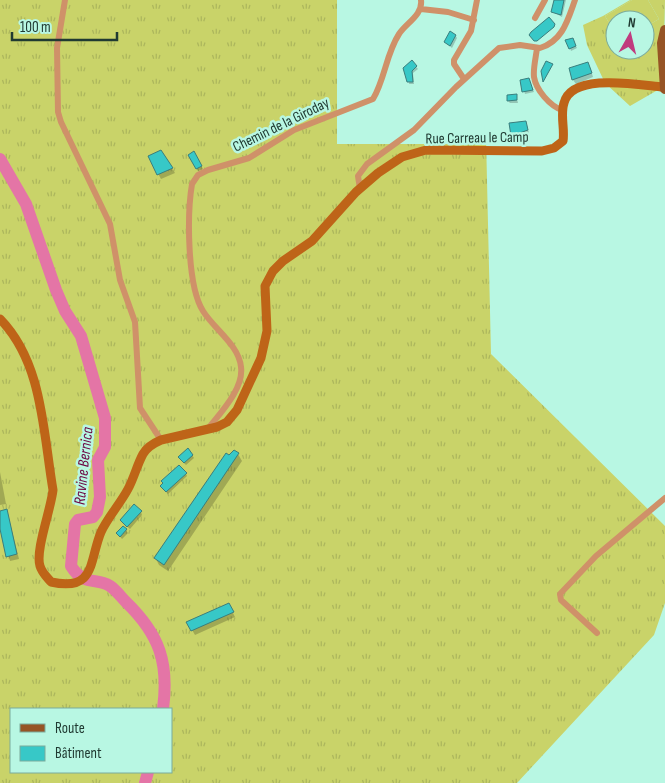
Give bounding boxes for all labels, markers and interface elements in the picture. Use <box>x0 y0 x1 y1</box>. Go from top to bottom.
scale bar <box>12 10 118 42</box>
north arrow <box>605 10 655 60</box>
text: N <box>627 14 637 32</box>
text: 100 m <box>20 18 51 37</box>
street label: Chemin de la Giroday <box>230 93 332 157</box>
street label: Rue Carreau le Camp <box>425 128 529 148</box>
water label: Ravine Bernica <box>70 426 98 506</box>
legend <box>10 708 172 773</box>
text: Route <box>55 719 85 738</box>
text: Bâtiment <box>55 744 102 763</box>

